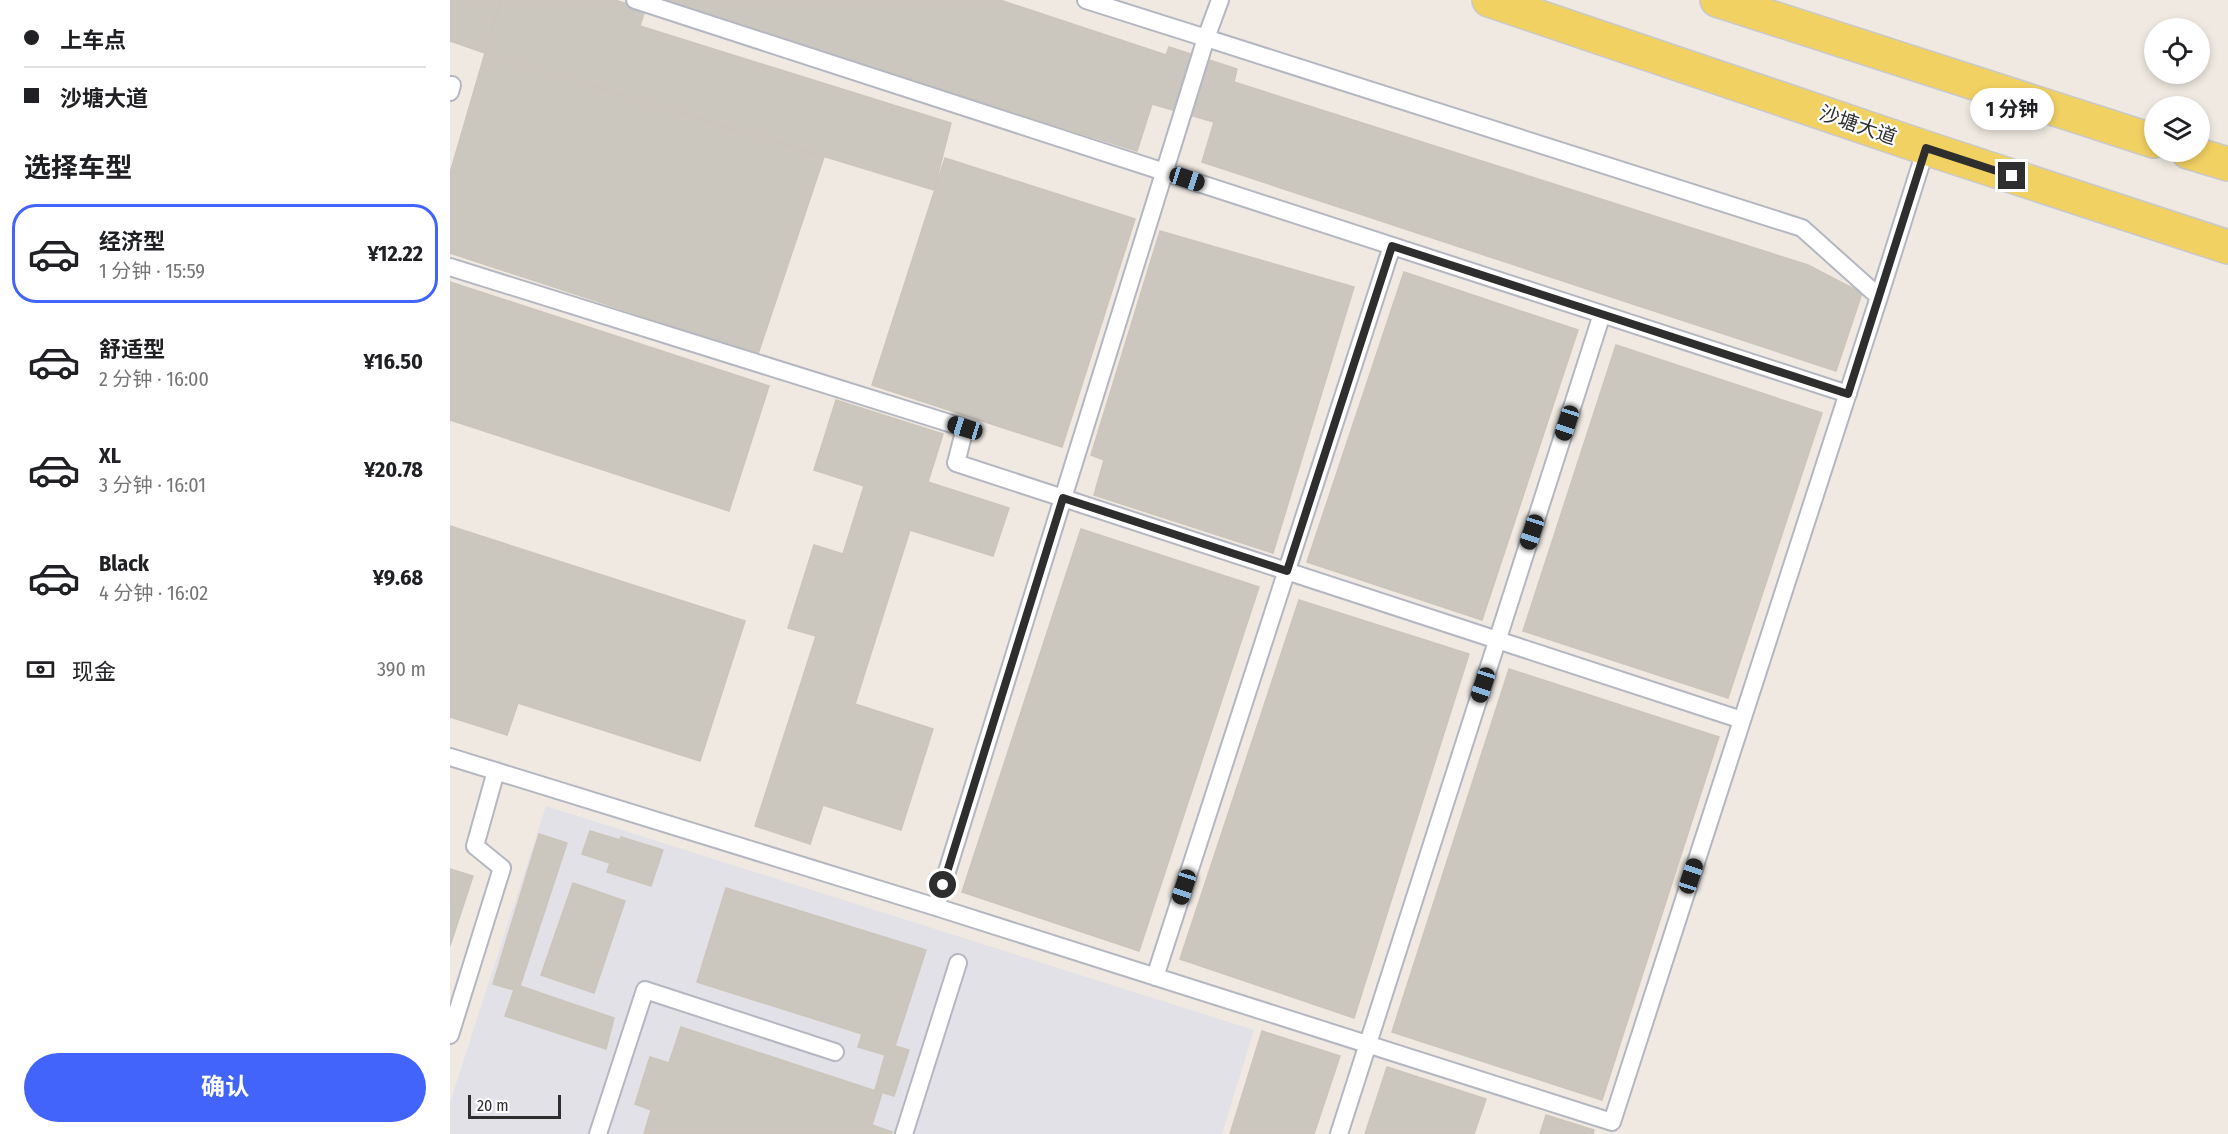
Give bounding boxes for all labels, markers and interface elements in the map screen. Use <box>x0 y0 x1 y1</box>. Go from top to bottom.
map controls <box>2144 18 2210 162</box>
button: locate <box>2144 18 2210 84</box>
text: 上车点 <box>60 27 126 54</box>
text: 沙塘大道 <box>60 85 148 112</box>
callout: 1 分钟 <box>1970 89 2054 131</box>
button: layers <box>2144 96 2210 162</box>
text: 1 分钟 <box>1986 97 2038 121</box>
street label: 沙塘大道 <box>1816 101 1900 149</box>
text: 选择车型 <box>24 152 132 184</box>
route end <box>1998 162 2025 189</box>
car <box>1167 165 1207 193</box>
icon: car <box>27 227 81 281</box>
text: 经济型 <box>99 228 165 255</box>
text: ¥12.22 <box>367 240 423 267</box>
text: 1 分钟 · 15:59 <box>99 259 205 283</box>
icon: car <box>27 335 81 389</box>
text: 舒适型 <box>99 336 165 363</box>
text: ¥16.50 <box>363 348 423 375</box>
text: 2 分钟 · 16:00 <box>99 367 209 391</box>
car <box>1553 403 1581 443</box>
car <box>945 414 985 442</box>
text: XL <box>99 442 121 469</box>
icon: car <box>27 443 81 497</box>
text: ¥20.78 <box>364 456 423 483</box>
text: 3 分钟 · 16:01 <box>99 473 206 497</box>
car <box>1518 512 1546 552</box>
text: Black <box>99 550 149 577</box>
icon: car <box>27 551 81 605</box>
text: ¥9.68 <box>373 564 423 591</box>
text: 4 分钟 · 16:02 <box>99 581 208 605</box>
icon: cash <box>24 653 57 686</box>
text: 390 m <box>377 657 426 681</box>
text: 现金 <box>72 658 116 685</box>
car <box>1469 665 1497 705</box>
car <box>1677 856 1705 896</box>
car <box>1170 867 1198 907</box>
route start <box>929 871 956 898</box>
button: 确认 <box>24 1053 426 1122</box>
scale bar <box>468 1092 561 1120</box>
text: 20 m <box>477 1096 508 1115</box>

